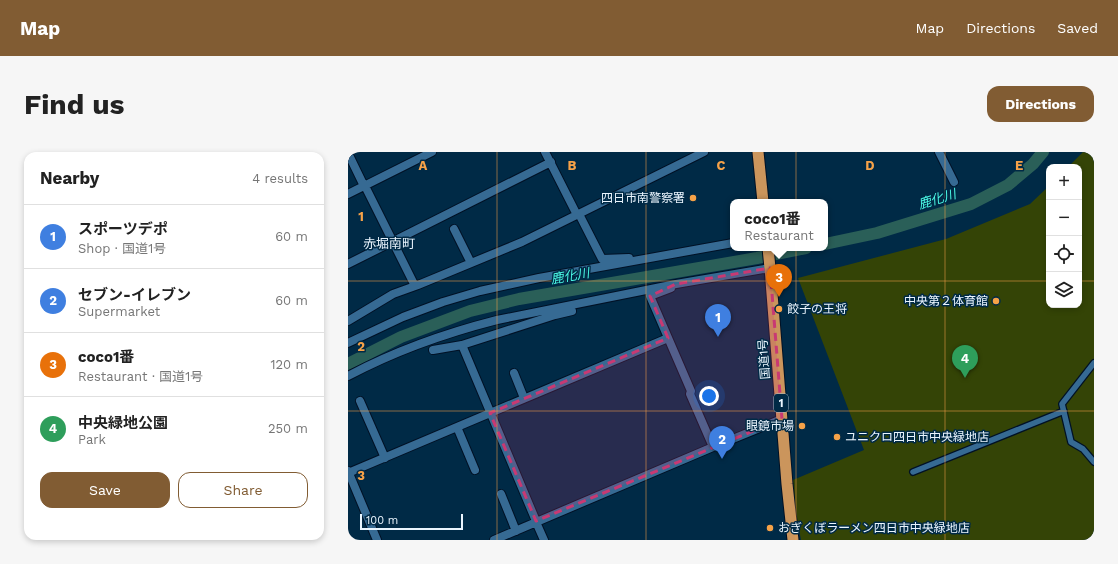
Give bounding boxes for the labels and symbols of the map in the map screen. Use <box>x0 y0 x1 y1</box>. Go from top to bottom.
text: A <box>419 158 428 173</box>
text: B <box>568 158 577 173</box>
text: C <box>717 158 726 173</box>
text: D <box>865 158 875 173</box>
text: E <box>1015 158 1023 173</box>
water label: 鹿化川 <box>916 186 960 212</box>
place label: 四日市南警察署 <box>601 191 685 205</box>
marker: 四日市南警察署 <box>688 193 698 203</box>
text: 1 <box>358 209 364 224</box>
district label: 赤堀南町 <box>363 236 415 251</box>
pin: 3 <box>766 264 792 297</box>
water label: 鹿化川 <box>549 265 592 287</box>
place label: 中央第２体育館 <box>904 294 988 308</box>
marker: 中央第２体育館 <box>991 296 1001 306</box>
place label: 餃子の王将 <box>787 302 847 316</box>
pin: 1 <box>705 304 731 337</box>
marker: 餃子の王将 <box>774 304 784 314</box>
street label: 国道1号 <box>756 338 772 380</box>
text: 2 <box>357 339 365 354</box>
pin: 4 <box>952 345 978 378</box>
your location <box>699 386 719 406</box>
road number: 1 <box>774 394 788 412</box>
place label: 眼鏡市場 <box>746 419 794 433</box>
marker: 眼鏡市場 <box>797 421 807 431</box>
pin: 2 <box>709 426 735 459</box>
place label: ユニクロ四日市中央緑地店 <box>845 430 989 444</box>
marker: ユニクロ四日市中央緑地店 <box>832 432 842 442</box>
text: 3 <box>357 468 365 483</box>
scale bar <box>360 512 463 531</box>
place label: おぎくぼラーメン四日市中央緑地店 <box>778 521 970 535</box>
marker: おぎくぼラーメン四日市中央緑地店 <box>765 523 775 533</box>

